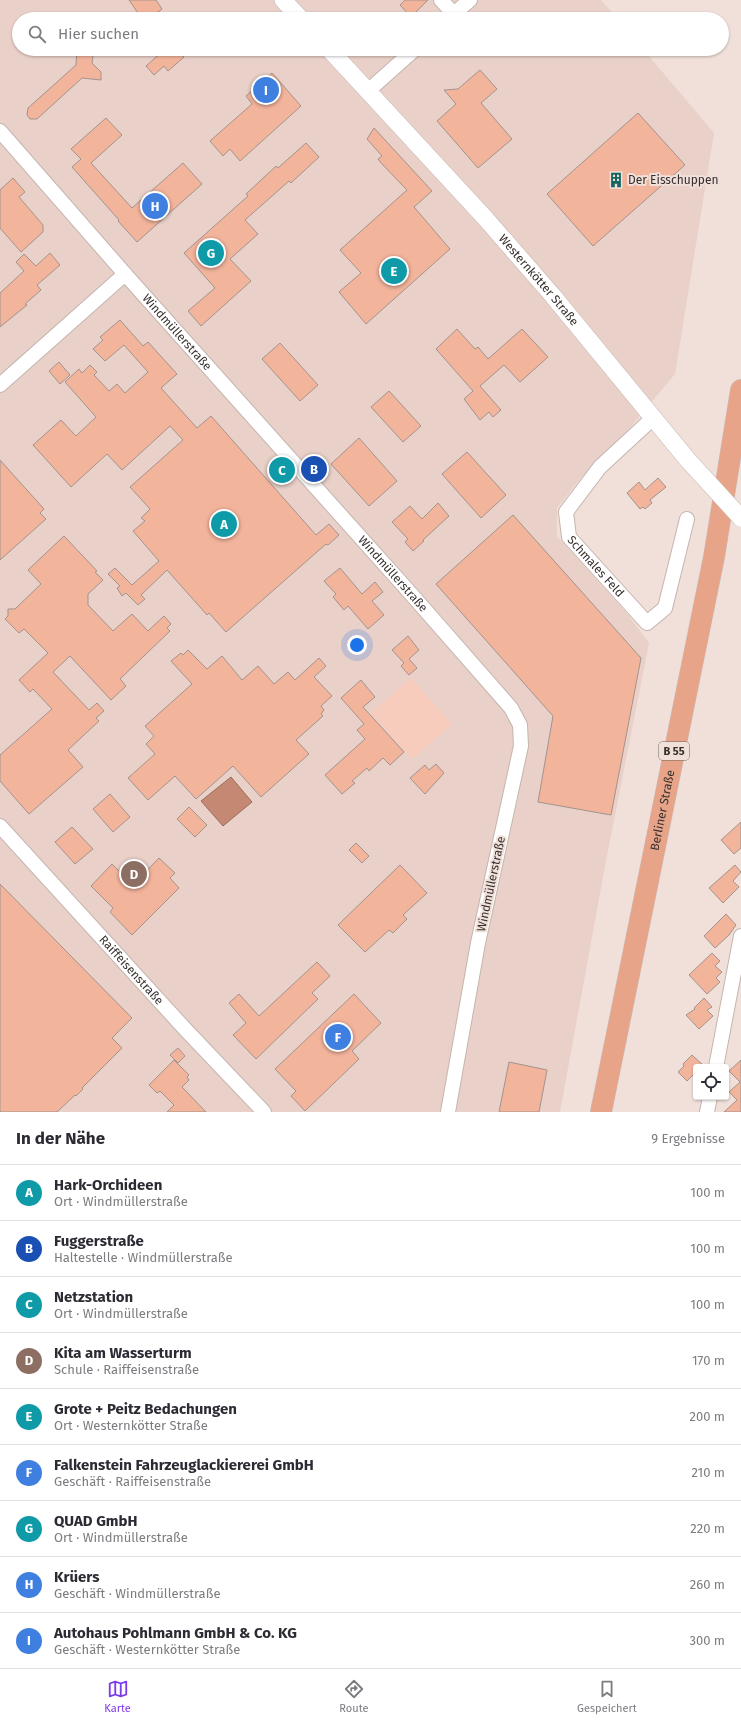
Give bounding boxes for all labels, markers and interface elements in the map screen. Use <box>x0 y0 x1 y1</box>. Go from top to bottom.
search box <box>12 12 729 56</box>
icon: search <box>26 23 48 45</box>
text: Hier suchen <box>58 25 139 43</box>
pin: I <box>253 75 279 105</box>
building icon: Der Eisschuppen <box>607 171 625 189</box>
place label: Der Eisschuppen <box>628 173 719 187</box>
pin: H <box>142 191 168 221</box>
street label: Westernkötter Straße <box>496 232 581 329</box>
pin: G <box>198 238 224 268</box>
pin: E <box>381 256 407 286</box>
street label: Windmüllerstraße <box>139 291 215 373</box>
pin: B <box>301 454 327 484</box>
pin: C <box>269 455 295 485</box>
pin: A <box>211 509 237 539</box>
street label: Windmüllerstraße <box>355 533 430 615</box>
street label: Schmales Feld <box>564 533 627 600</box>
your location <box>347 635 367 655</box>
road number: B 55 <box>659 742 689 760</box>
street label: Berliner Straße <box>647 769 678 852</box>
street label: Windmüllerstraße <box>474 835 508 933</box>
pin: D <box>121 859 147 889</box>
street label: Raiffeisenstraße <box>96 933 166 1008</box>
pin: F <box>325 1022 351 1052</box>
map controls <box>693 1064 729 1100</box>
button: locate <box>693 1064 729 1100</box>
text: In der Nähe <box>16 1128 105 1149</box>
text: 9 Ergebnisse <box>651 1131 725 1146</box>
text: Hark-Orchideen <box>54 1176 162 1194</box>
text: A <box>25 1185 33 1200</box>
text: 100 m <box>690 1185 725 1200</box>
text: Ort · Windmüllerstraße <box>54 1194 188 1209</box>
text: Fuggerstraße <box>54 1232 144 1250</box>
text: B <box>25 1241 33 1256</box>
text: 100 m <box>690 1241 725 1256</box>
text: Haltestelle · Windmüllerstraße <box>54 1250 233 1265</box>
text: Netzstation <box>54 1288 133 1306</box>
text: C <box>25 1297 33 1312</box>
text: 100 m <box>690 1297 725 1312</box>
text: Ort · Windmüllerstraße <box>54 1306 188 1321</box>
text: Kita am Wasserturm <box>54 1344 192 1362</box>
text: D <box>25 1353 33 1368</box>
text: 170 m <box>692 1353 725 1368</box>
text: Schule · Raiffeisenstraße <box>54 1362 199 1377</box>
text: Grote + Peitz Bedachungen <box>54 1400 237 1418</box>
text: E <box>26 1409 32 1424</box>
text: 200 m <box>689 1409 725 1424</box>
text: Ort · Westernkötter Straße <box>54 1418 208 1433</box>
text: Falkenstein Fahrzeuglackiererei GmbH <box>54 1456 314 1474</box>
text: F <box>26 1465 32 1480</box>
text: 210 m <box>691 1465 725 1480</box>
text: Geschäft · Raiffeisenstraße <box>54 1474 211 1489</box>
text: QUAD GmbH <box>54 1512 137 1530</box>
text: G <box>25 1521 33 1536</box>
text: 220 m <box>690 1521 725 1536</box>
text: Ort · Windmüllerstraße <box>54 1530 188 1545</box>
text: Krüers <box>54 1568 99 1586</box>
text: H <box>25 1577 33 1592</box>
text: 260 m <box>690 1577 725 1592</box>
text: Geschäft · Windmüllerstraße <box>54 1586 220 1601</box>
text: Autohaus Pohlmann GmbH & Co. KG <box>54 1624 297 1642</box>
text: I <box>27 1633 31 1648</box>
text: 300 m <box>689 1633 725 1648</box>
text: Geschäft · Westernkötter Straße <box>54 1642 240 1657</box>
tab: Karte <box>104 1678 131 1715</box>
tab: Route <box>339 1678 368 1715</box>
tab: Gespeichert <box>577 1678 637 1715</box>

